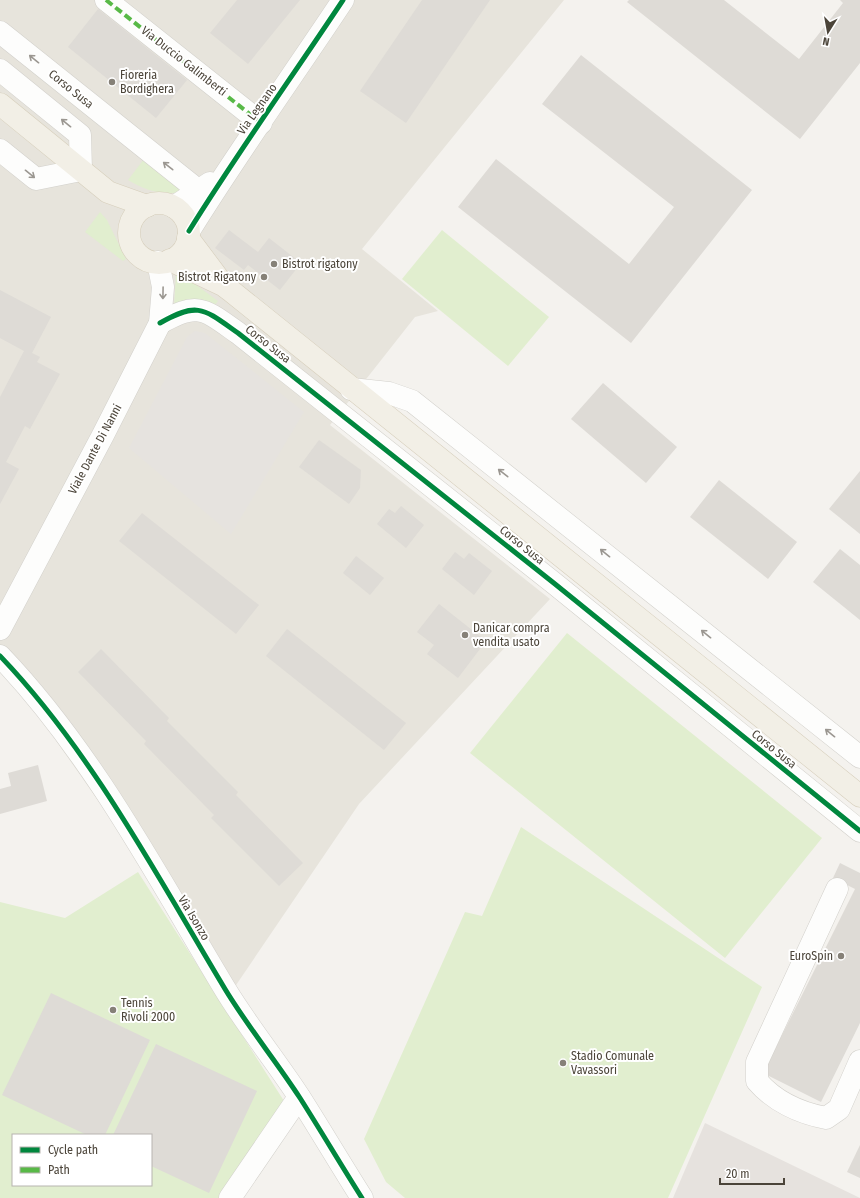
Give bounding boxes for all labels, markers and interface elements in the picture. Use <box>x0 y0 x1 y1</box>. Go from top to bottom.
north arrow <box>808 12 848 52</box>
street label: Via Duccio Galimberti <box>138 23 230 99</box>
text: N <box>822 34 831 48</box>
one-way arrow <box>28 55 39 63</box>
street label: Corso Susa <box>46 67 96 111</box>
place label: Fioreria Bordighera <box>120 68 174 96</box>
marker: Fioreria Bordighera <box>107 77 117 87</box>
street label: Via Legnano <box>234 81 280 137</box>
one-way arrow <box>60 119 71 128</box>
one-way arrow <box>163 162 174 171</box>
one-way arrow <box>25 170 36 179</box>
place label: Bistrot rigatony <box>282 257 358 271</box>
marker: Bistrot rigatony <box>269 259 279 269</box>
place label: Bistrot Rigatony <box>178 270 257 284</box>
marker: Bistrot Rigatony <box>259 272 269 282</box>
one-way arrow <box>159 286 167 299</box>
street label: Corso Susa <box>243 322 294 366</box>
street label: Viale Dante Di Nanni <box>65 402 125 496</box>
one-way arrow <box>497 468 508 477</box>
street label: Corso Susa <box>497 523 547 567</box>
one-way arrow <box>599 549 610 557</box>
place label: Danicar compra vendita usato <box>473 621 550 649</box>
marker: Danicar compra vendita usato <box>460 630 470 640</box>
one-way arrow <box>701 630 712 638</box>
street label: Corso Susa <box>749 727 799 771</box>
one-way arrow <box>824 729 835 737</box>
street label: Via Isonzo <box>175 893 213 943</box>
place label: EuroSpin <box>789 949 833 963</box>
marker: EuroSpin <box>836 951 846 961</box>
place label: Tennis Rivoli 2000 <box>121 996 175 1024</box>
marker: Tennis Rivoli 2000 <box>108 1005 118 1015</box>
place label: Stadio Comunale Vavassori <box>571 1049 654 1077</box>
marker: Stadio Comunale Vavassori <box>558 1058 568 1068</box>
legend <box>12 1134 152 1186</box>
text: Cycle path <box>48 1143 98 1157</box>
scale bar <box>720 1160 784 1186</box>
text: Path <box>48 1163 70 1177</box>
text: 20 m <box>726 1167 750 1181</box>

